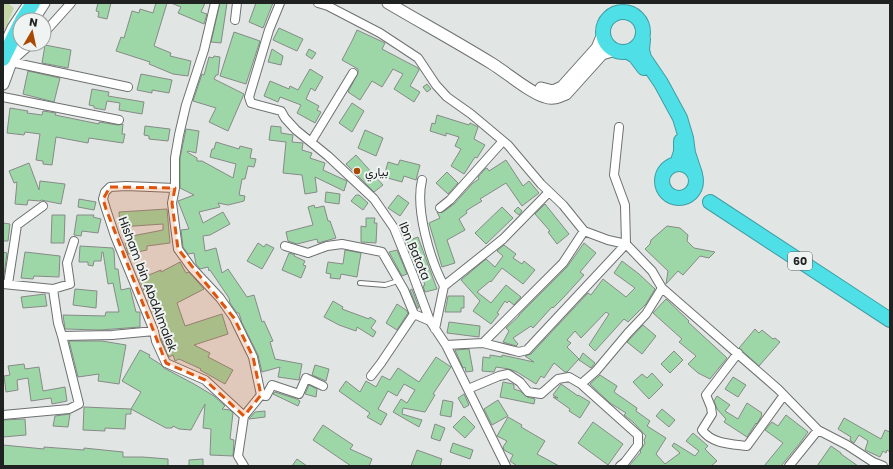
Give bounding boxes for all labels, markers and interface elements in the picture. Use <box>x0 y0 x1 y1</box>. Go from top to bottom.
north arrow <box>12 12 52 52</box>
text: N <box>28 14 39 31</box>
place label: بياري <box>365 163 389 182</box>
marker: بياري <box>352 166 362 176</box>
street label: Hisham bin AbdAlmalek <box>114 214 182 355</box>
street label: Ibn Batota <box>395 219 435 283</box>
road number: 60 <box>788 252 812 270</box>

